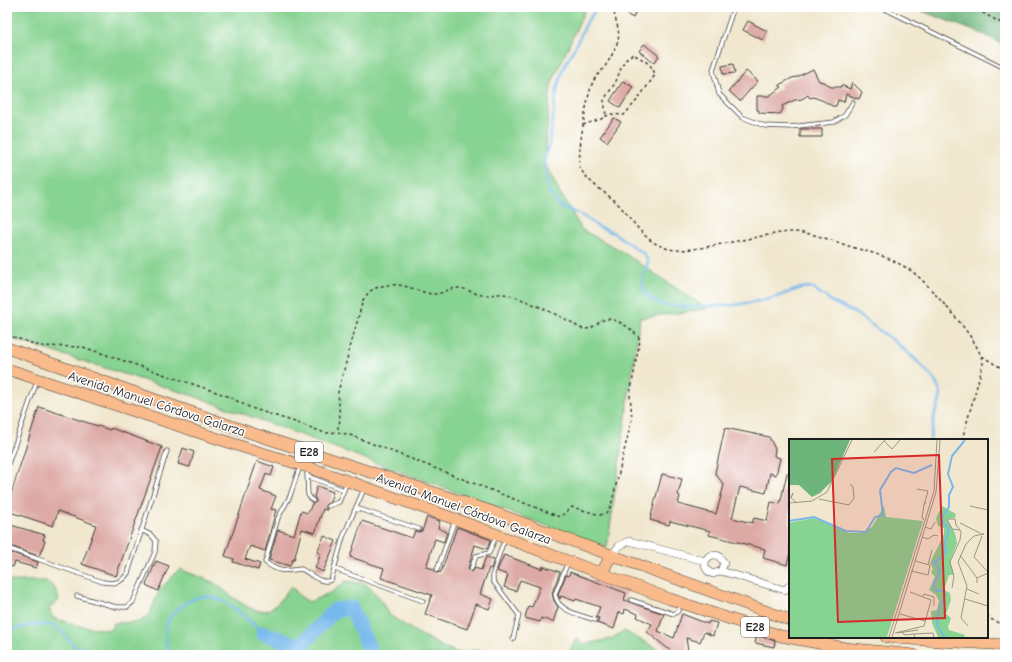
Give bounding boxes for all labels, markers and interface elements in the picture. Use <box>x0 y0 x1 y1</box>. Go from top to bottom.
street label: Avenida Manuel Córdova Galarza <box>67 368 247 439</box>
inset map <box>789 439 988 638</box>
road number: E28 <box>295 442 323 462</box>
street label: Avenida Manuel Córdova Galarza <box>374 470 553 547</box>
road number: E28 <box>741 617 769 637</box>

